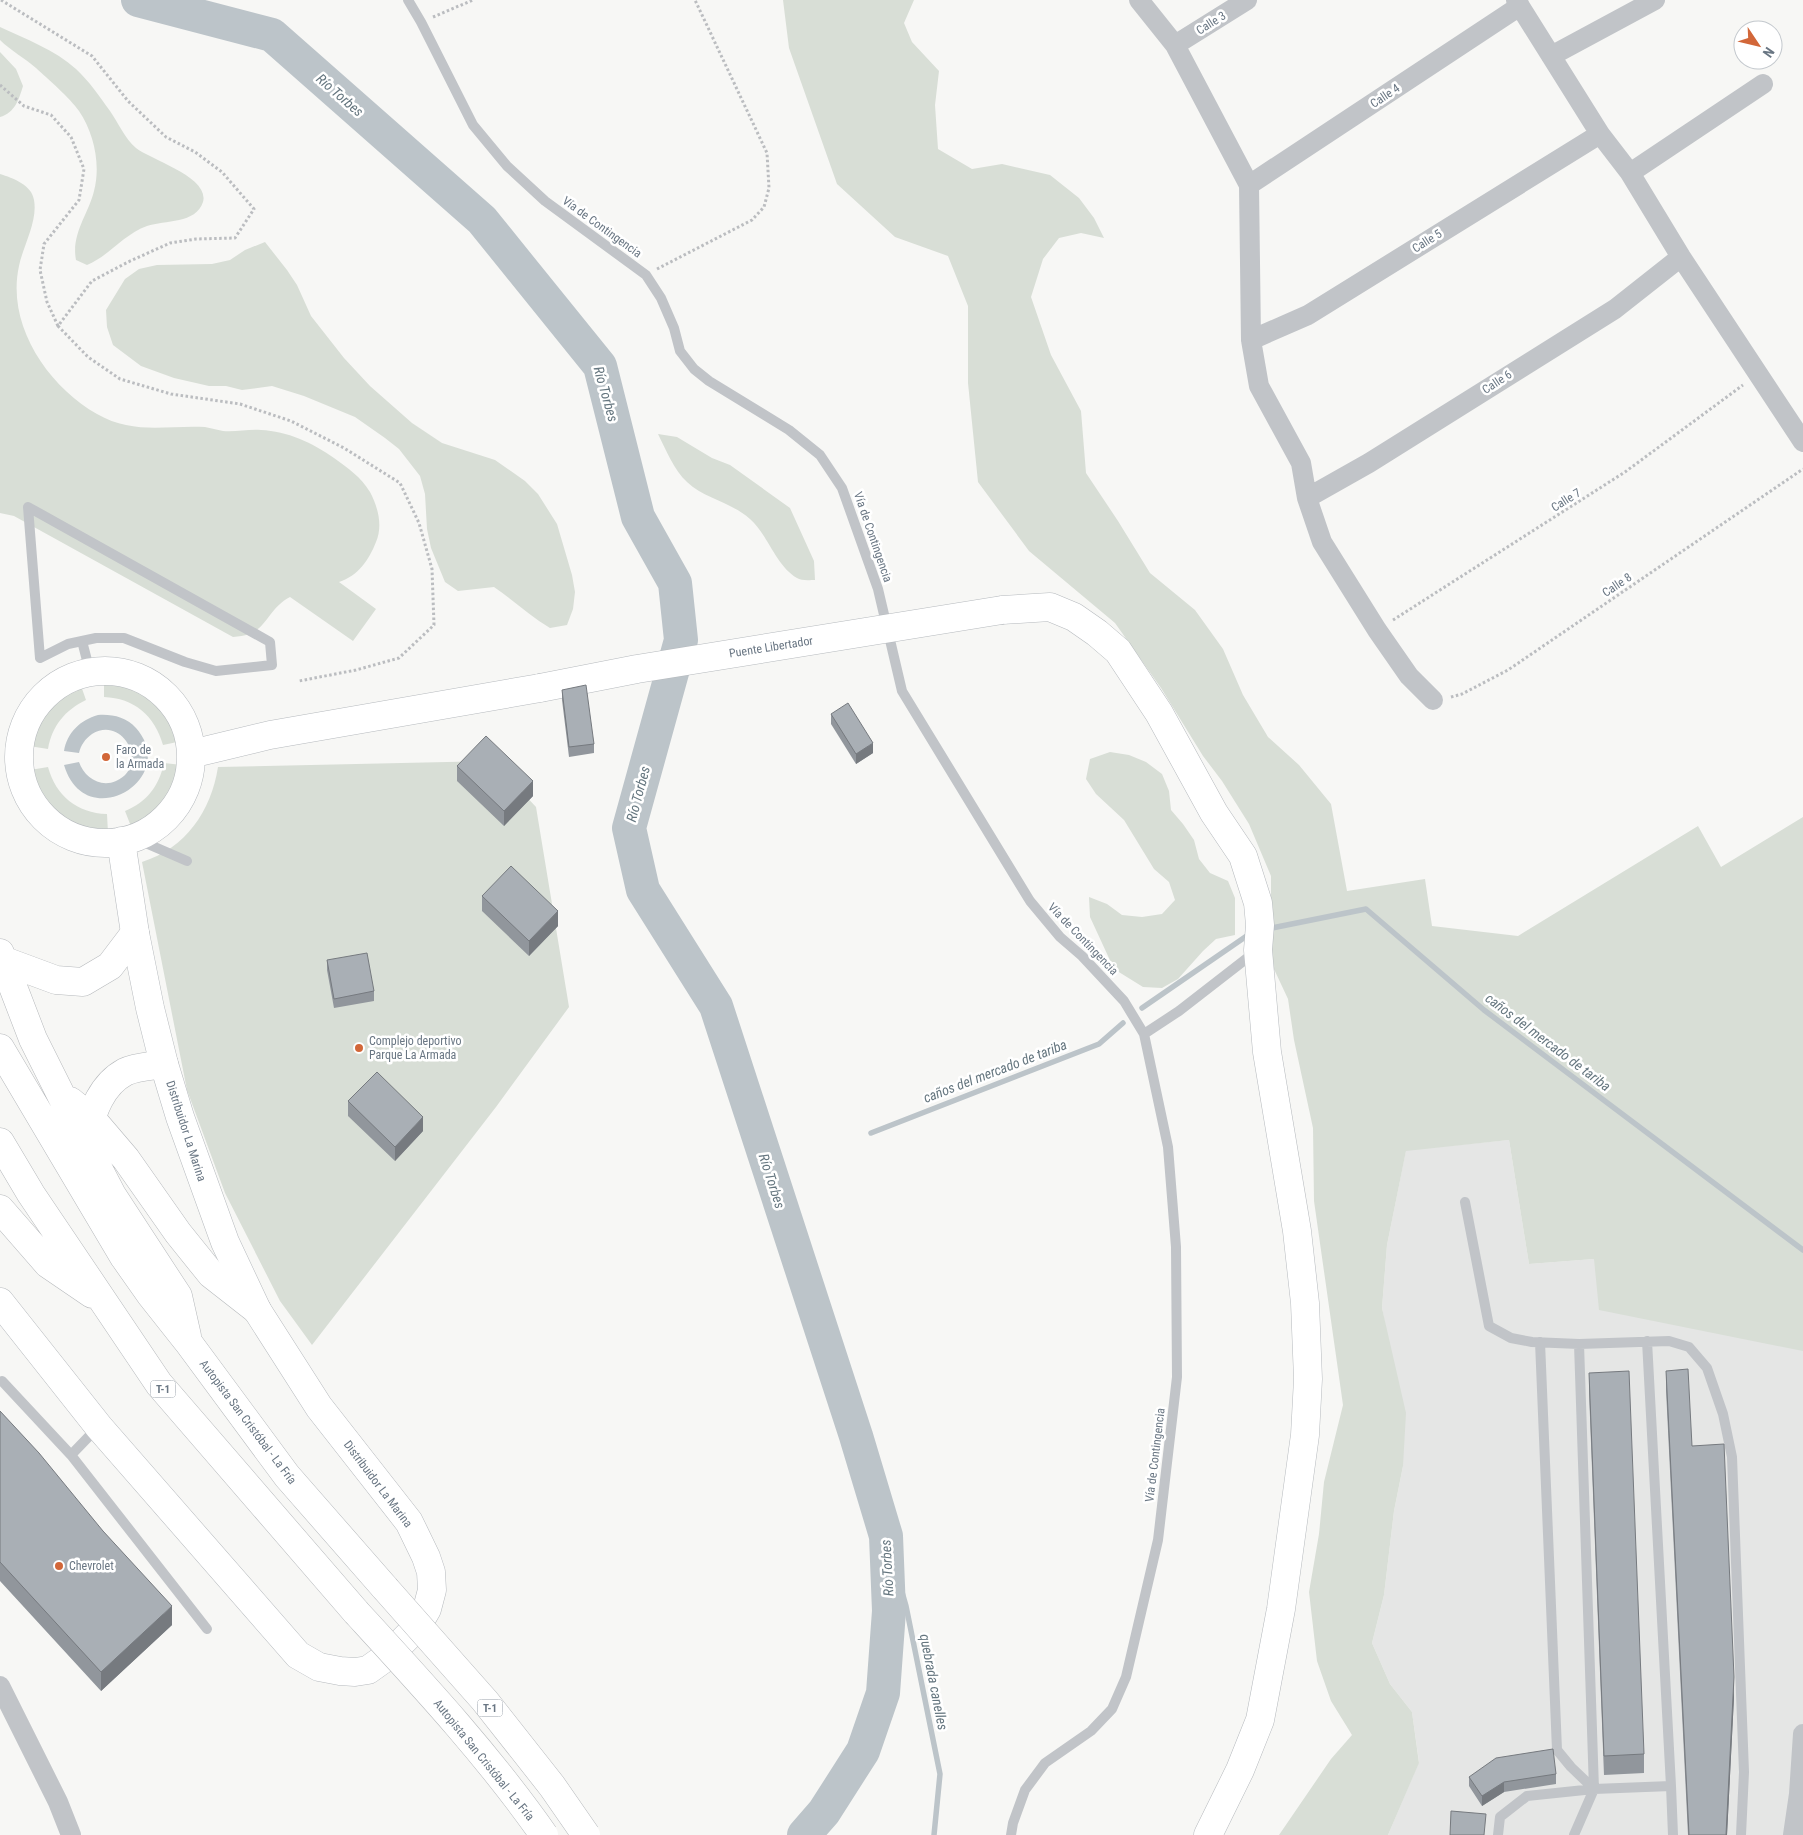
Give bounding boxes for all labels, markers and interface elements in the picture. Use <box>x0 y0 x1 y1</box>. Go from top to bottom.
street label: Calle 3 <box>1194 8 1228 38</box>
north arrow <box>1733 20 1783 70</box>
text: N <box>1760 44 1778 61</box>
water label: Río Torbes <box>313 70 367 120</box>
street label: Calle 4 <box>1368 81 1402 111</box>
street label: Vía de Contingencia <box>560 194 645 261</box>
street label: Calle 5 <box>1410 226 1444 256</box>
water label: Río Torbes <box>590 365 622 423</box>
street label: Calle 6 <box>1480 367 1514 397</box>
street label: Calle 7 <box>1549 485 1583 515</box>
street label: Vía de Contingencia <box>851 490 895 584</box>
street label: Calle 8 <box>1600 570 1634 600</box>
street label: Puente Libertador <box>728 633 814 661</box>
place label: Faro de la Armada <box>116 743 165 771</box>
marker: Faro de la Armada <box>100 751 112 763</box>
water label: Río Torbes <box>623 765 653 823</box>
street label: Vía de Contingencia <box>1045 900 1121 978</box>
water label: caños del mercado de tariba <box>1482 990 1614 1094</box>
place label: Complejo deportivo Parque La Armada <box>369 1034 461 1062</box>
water label: caños del mercado de tariba <box>921 1036 1069 1106</box>
marker: Complejo deportivo Parque La Armada <box>353 1042 365 1054</box>
street label: Distribuidor La Marina <box>163 1079 209 1183</box>
water label: Río Torbes <box>756 1152 788 1210</box>
street label: Autopista San Cristóbal - La Fría <box>197 1357 299 1487</box>
road number: T-1 <box>150 1380 176 1398</box>
street label: Vía de Contingencia <box>1142 1407 1168 1503</box>
street label: Distribuidor La Marina <box>341 1438 415 1530</box>
water label: Río Torbes <box>878 1539 896 1597</box>
place label: Chevrolet <box>69 1559 114 1573</box>
marker: Chevrolet <box>53 1560 65 1572</box>
water label: quebrada canelles <box>917 1632 951 1732</box>
street label: Autopista San Cristóbal - La Fría <box>431 1697 537 1824</box>
road number: T-1 <box>478 1700 502 1716</box>

